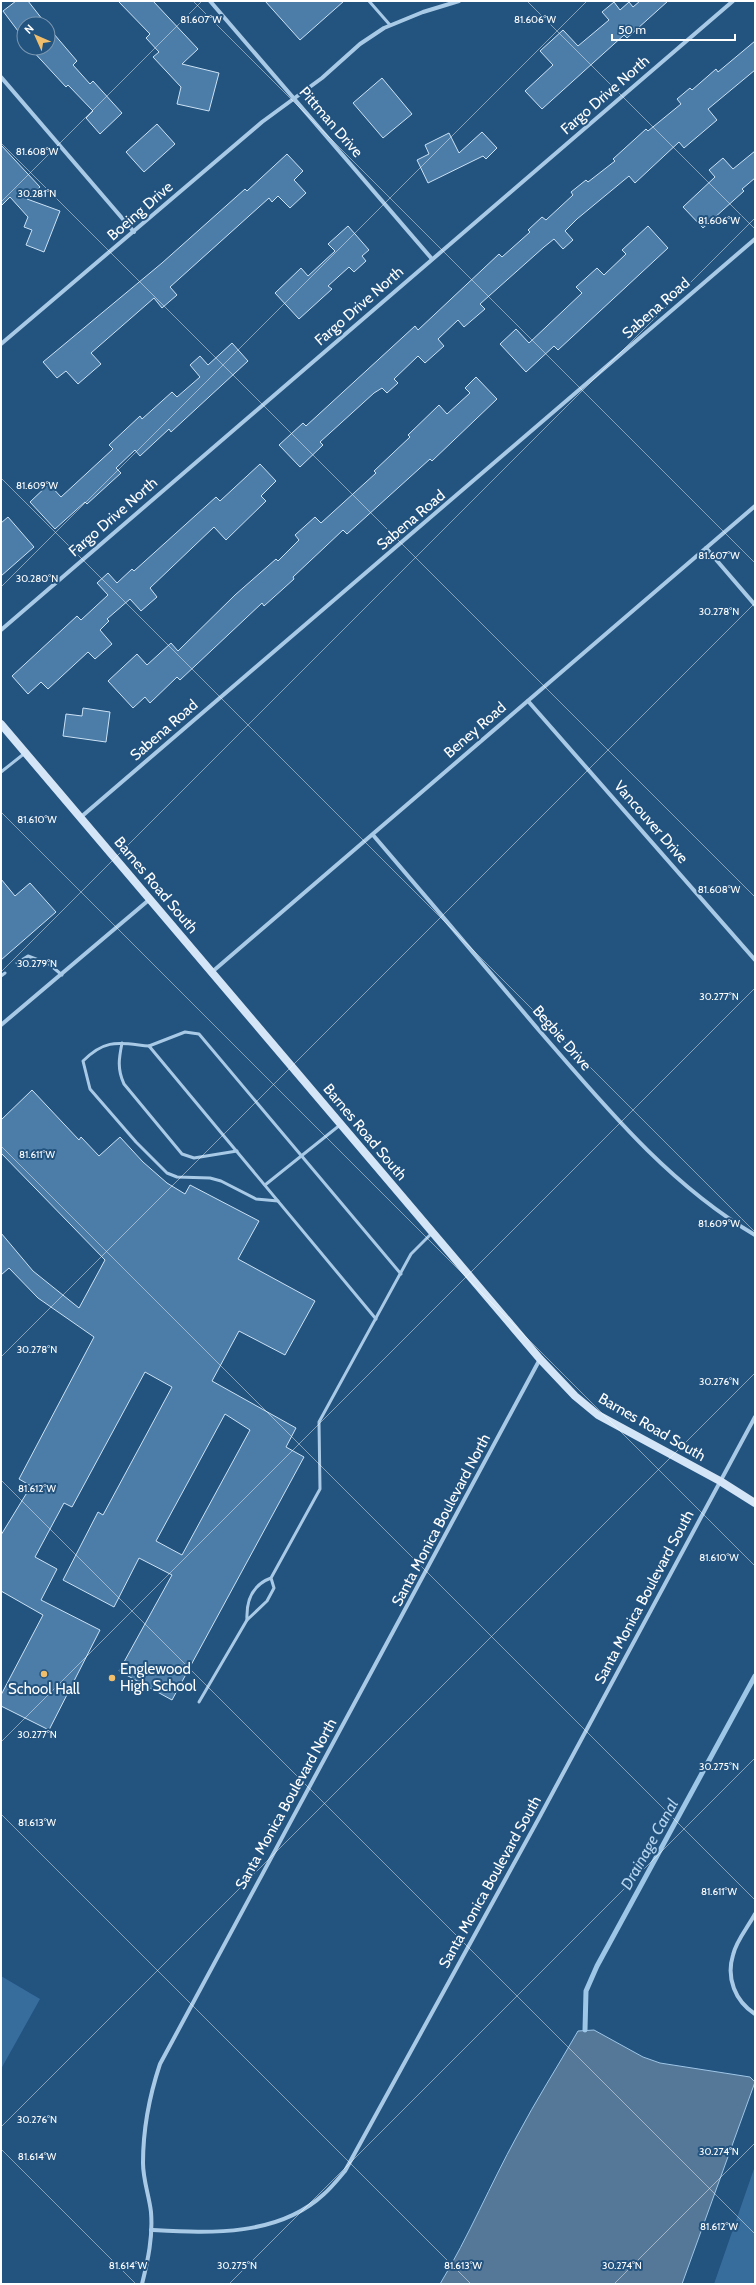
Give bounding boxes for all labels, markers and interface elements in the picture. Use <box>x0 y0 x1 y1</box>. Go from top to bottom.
text: 81.607°W <box>180 13 222 26</box>
text: 81.606°W <box>514 13 557 26</box>
north arrow <box>16 16 56 56</box>
scale bar <box>612 16 735 42</box>
text: N <box>21 21 37 37</box>
text: 50 m <box>618 22 646 37</box>
street label: Fargo Drive North <box>557 52 653 138</box>
street label: Pittman Drive <box>295 83 367 161</box>
text: 81.608°W <box>16 145 59 158</box>
street label: Boeing Drive <box>104 177 177 244</box>
text: 30.281°N <box>18 187 56 200</box>
text: 81.606°W <box>698 214 741 227</box>
street label: Fargo Drive North <box>311 263 407 349</box>
street label: Sabena Road <box>619 274 693 342</box>
street label: Fargo Drive North <box>65 474 161 560</box>
text: 81.609°W <box>16 479 59 492</box>
street label: Sabena Road <box>373 486 449 554</box>
text: 81.607°W <box>698 549 740 562</box>
text: 30.280°N <box>16 572 58 585</box>
text: 30.278°N <box>699 605 739 618</box>
street label: Sabena Road <box>127 696 201 764</box>
street label: Beney Road <box>440 698 510 762</box>
street label: Vancouver Drive <box>610 777 692 867</box>
text: 81.610°W <box>17 813 57 826</box>
street label: Barnes Road South <box>110 833 202 937</box>
text: 81.608°W <box>698 883 741 896</box>
text: 30.279°N <box>17 957 57 970</box>
text: 30.277°N <box>699 990 739 1003</box>
street label: Begbie Drive <box>529 1002 595 1074</box>
street label: Barnes Road South <box>319 1080 411 1184</box>
text: 81.611°W <box>19 1148 55 1161</box>
text: 81.609°W <box>698 1217 741 1230</box>
text: 30.278°N <box>17 1343 57 1356</box>
text: 30.276°N <box>699 1375 739 1388</box>
street label: Barnes Road South <box>595 1389 709 1465</box>
street label: Santa Monica Boulevard North <box>388 1431 494 1609</box>
text: 81.612°W <box>18 1482 56 1495</box>
street label: Santa Monica Boulevard South <box>591 1507 697 1687</box>
text: 81.610°W <box>699 1551 739 1564</box>
place label: Englewood High School <box>120 1660 197 1695</box>
marker: School Hall <box>39 1669 49 1679</box>
marker: Englewood High School <box>107 1673 117 1683</box>
place label: School Hall <box>8 1680 80 1698</box>
street label: Santa Monica Boulevard North <box>231 1715 341 1893</box>
text: 30.277°N <box>17 1728 57 1741</box>
text: 30.275°N <box>699 1760 739 1773</box>
street label: Santa Monica Boulevard South <box>435 1793 545 1971</box>
water label: Drainage Canal <box>617 1795 682 1893</box>
text: 81.613°W <box>18 1816 57 1829</box>
text: 81.611°W <box>701 1885 737 1898</box>
text: 30.276°N <box>17 2113 57 2126</box>
text: 30.274°N <box>699 2145 739 2158</box>
text: 81.614°W <box>18 2150 57 2163</box>
text: 81.612°W <box>700 2220 738 2233</box>
text: 81.614°W <box>109 2259 148 2272</box>
text: 30.275°N <box>217 2259 257 2272</box>
text: 81.613°W <box>444 2259 483 2272</box>
text: 30.274°N <box>602 2259 642 2272</box>

